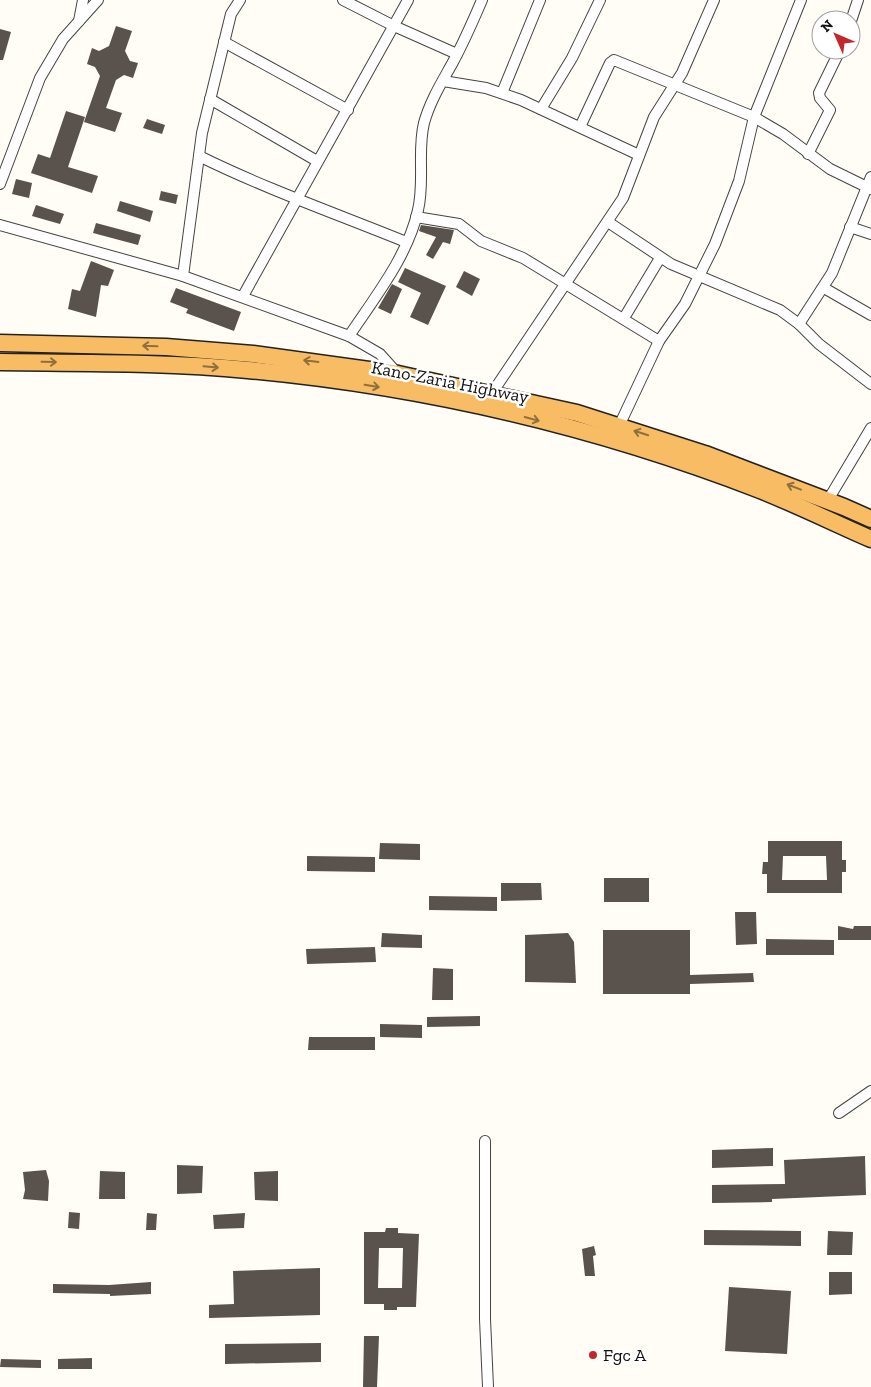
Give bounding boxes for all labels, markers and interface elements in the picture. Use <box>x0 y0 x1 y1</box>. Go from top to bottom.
north arrow <box>811 10 861 60</box>
text: N <box>817 16 837 36</box>
one-way arrow <box>142 341 158 351</box>
one-way arrow <box>304 356 320 366</box>
street label: Kano-Zaria Highway <box>370 356 531 408</box>
one-way arrow <box>40 357 56 367</box>
one-way arrow <box>203 362 219 372</box>
one-way arrow <box>364 381 380 391</box>
one-way arrow <box>523 415 539 424</box>
one-way arrow <box>633 427 649 437</box>
one-way arrow <box>786 482 801 491</box>
place label: Fgc A <box>603 1344 646 1366</box>
marker: Fgc A <box>587 1349 599 1361</box>

